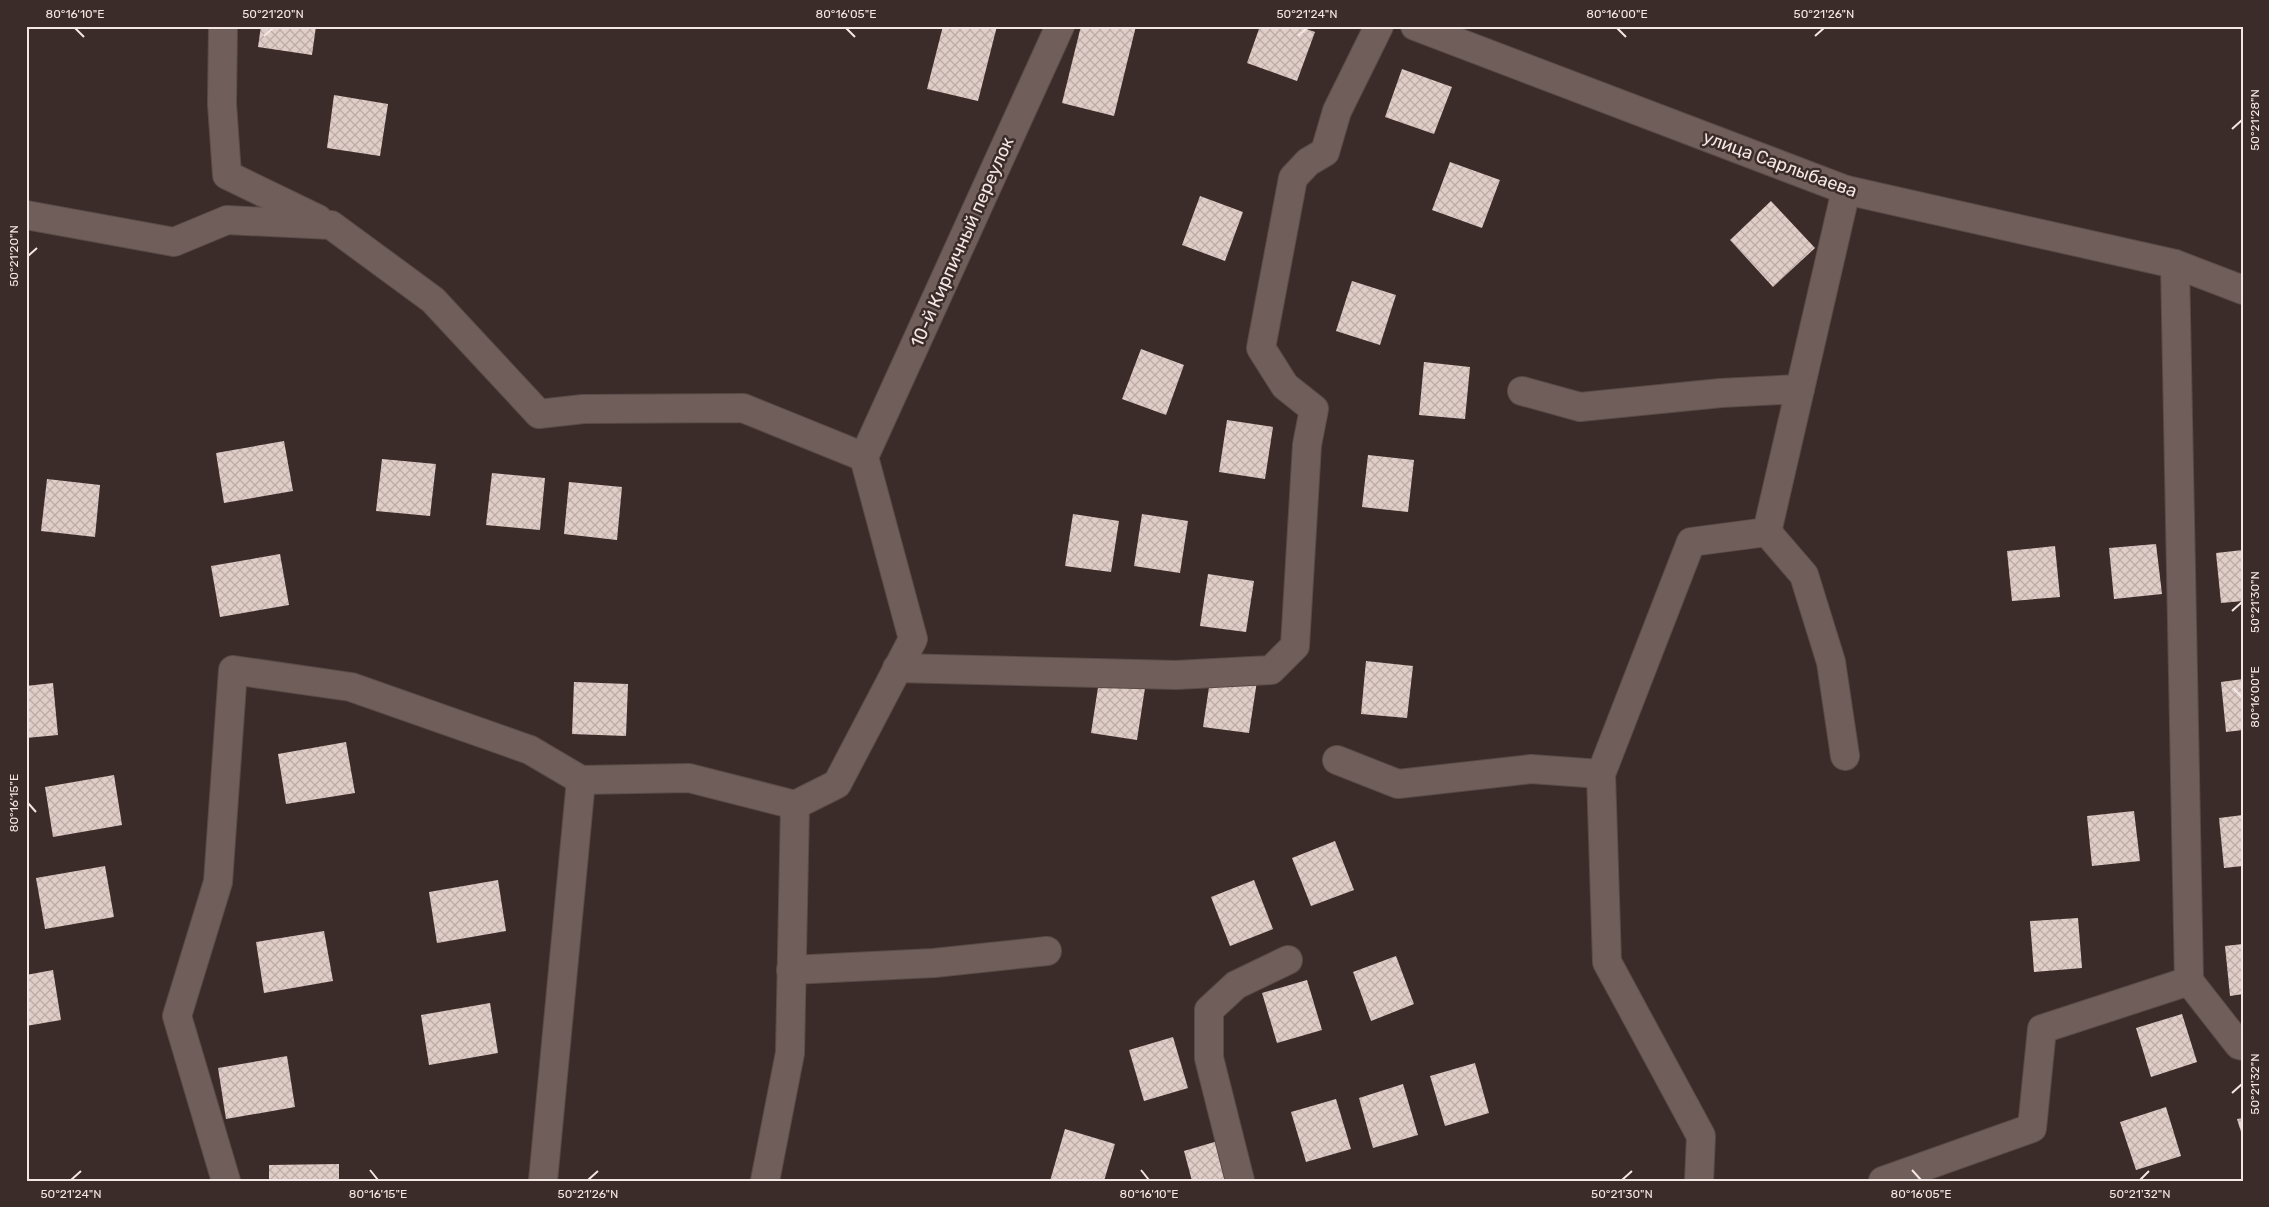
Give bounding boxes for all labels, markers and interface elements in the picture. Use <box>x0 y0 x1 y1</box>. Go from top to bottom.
text: 80°16'10"E <box>46 7 104 21</box>
text: 50°21'20"N <box>242 7 304 21</box>
text: 80°16'05"E <box>816 7 876 21</box>
text: 50°21'24"N <box>1276 7 1338 21</box>
text: 80°16'00"E <box>1586 7 1648 21</box>
text: 50°21'26"N <box>1794 7 1854 21</box>
text: 50°21'28"N <box>2248 89 2262 151</box>
street label: улица Сарлыбаева <box>1700 126 1860 202</box>
street label: 10-й Кирпичный переулок <box>906 133 1019 351</box>
text: 50°21'20"N <box>7 225 21 287</box>
text: 50°21'30"N <box>2248 571 2262 633</box>
text: 80°16'00"E <box>2248 666 2262 728</box>
text: 80°16'15"E <box>7 774 21 832</box>
text: 50°21'32"N <box>2248 1053 2262 1115</box>
text: 50°21'24"N <box>40 1187 102 1201</box>
text: 80°16'15"E <box>349 1187 407 1201</box>
text: 50°21'26"N <box>558 1187 618 1201</box>
text: 80°16'10"E <box>1120 1187 1178 1201</box>
text: 50°21'30"N <box>1591 1187 1653 1201</box>
text: 80°16'05"E <box>1891 1187 1951 1201</box>
text: 50°21'32"N <box>2109 1187 2171 1201</box>

